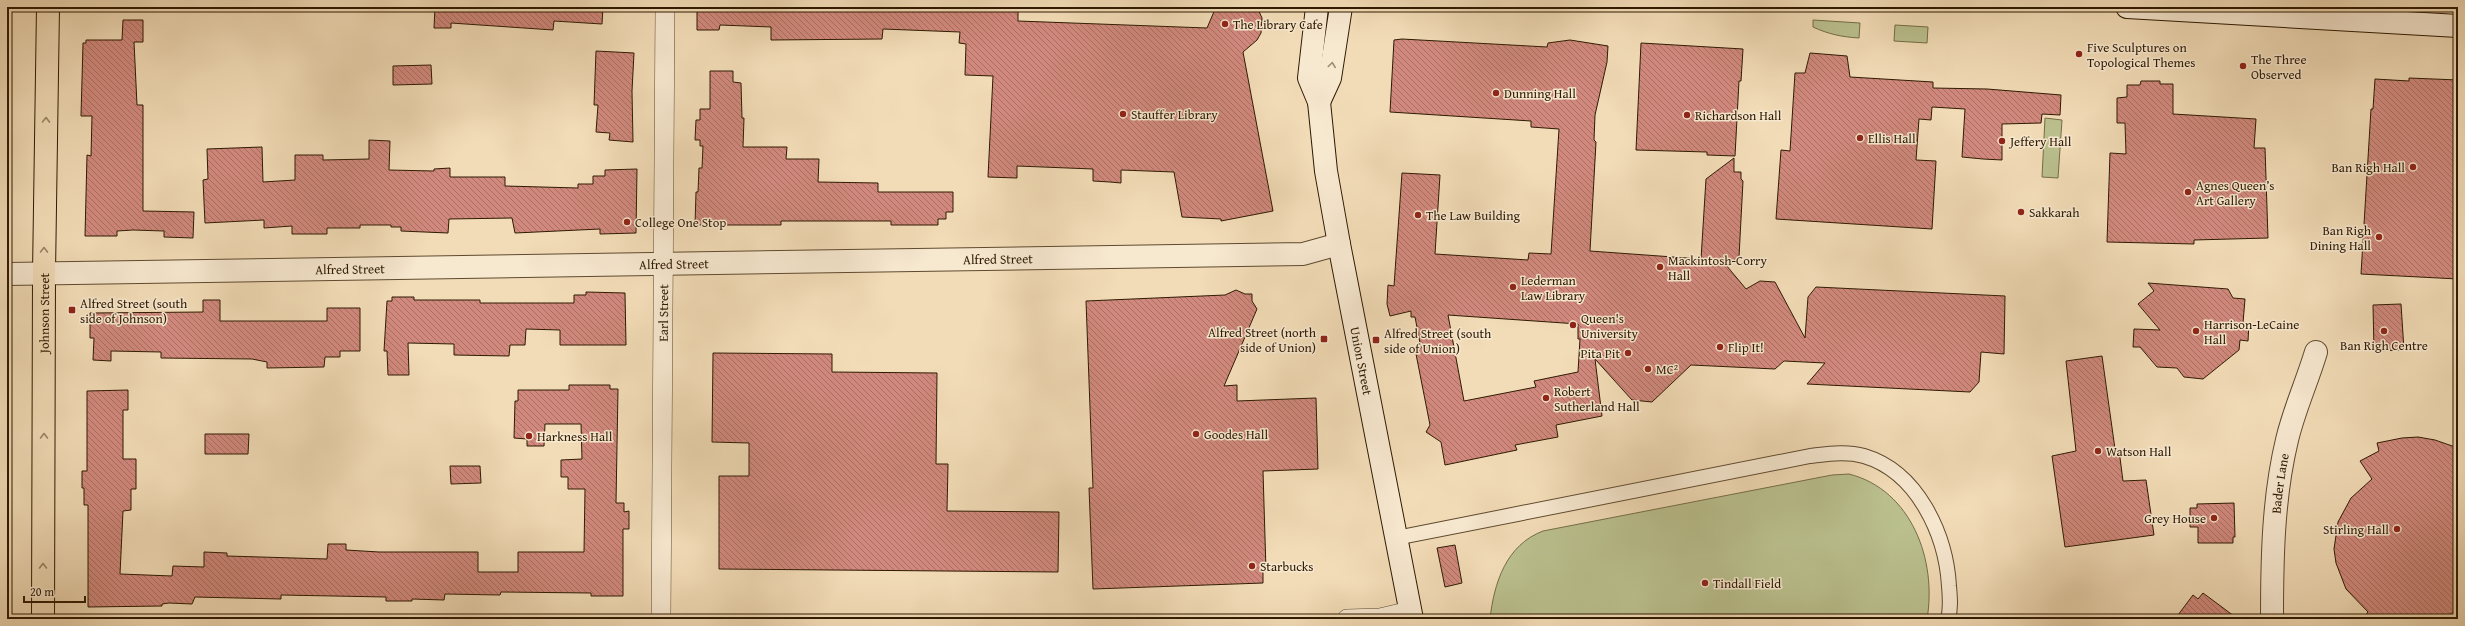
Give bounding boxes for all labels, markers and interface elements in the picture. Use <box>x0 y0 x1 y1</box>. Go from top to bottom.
place label: The Library Cafe <box>1233 15 1323 34</box>
marker: The Library Cafe <box>1220 19 1230 29</box>
place label: Five Sculptures on Topological Themes <box>2087 38 2195 72</box>
marker: Five Sculptures on Topological Themes <box>2074 49 2084 59</box>
place label: The Three Observed <box>2251 50 2307 84</box>
marker: The Three Observed <box>2238 61 2248 71</box>
one-way arrow <box>1327 62 1336 68</box>
place label: Dunning Hall <box>1504 84 1576 103</box>
marker: Dunning Hall <box>1491 88 1501 98</box>
place label: Stauffer Library <box>1131 105 1218 124</box>
place label: Richardson Hall <box>1695 106 1782 125</box>
marker: Stauffer Library <box>1118 109 1128 119</box>
marker: Richardson Hall <box>1682 110 1692 120</box>
one-way arrow <box>42 117 50 123</box>
place label: Ellis Hall <box>1868 129 1916 148</box>
place label: Jeffery Hall <box>2008 132 2072 151</box>
marker: Ellis Hall <box>1855 133 1865 143</box>
marker: Jeffery Hall <box>1997 136 2007 146</box>
place label: Ban Righ Hall <box>2331 158 2405 177</box>
marker: Ban Righ Hall <box>2408 162 2418 172</box>
place label: Agnes Queen’s Art Gallery <box>2196 176 2274 210</box>
marker: Agnes Queen’s Art Gallery <box>2183 187 2193 197</box>
place label: Sakkarah <box>2029 203 2080 222</box>
place label: The Law Building <box>1426 206 1521 225</box>
marker: Sakkarah <box>2016 207 2026 217</box>
marker: The Law Building <box>1413 210 1423 220</box>
place label: College One Stop <box>635 213 726 232</box>
marker: College One Stop <box>622 217 632 227</box>
place label: Ban Righ Dining Hall <box>2310 221 2372 255</box>
marker: Ban Righ Dining Hall <box>2374 232 2384 242</box>
one-way arrow <box>40 247 48 253</box>
street label: Alfred Street <box>963 249 1033 269</box>
place label: Mackintosh-Corry Hall <box>1668 251 1767 285</box>
street label: Alfred Street <box>639 254 709 274</box>
street label: Alfred Street <box>315 259 385 279</box>
marker: Mackintosh-Corry Hall <box>1655 262 1665 272</box>
place label: Lederman Law Library <box>1521 271 1586 305</box>
street label: Johnson Street <box>34 272 54 355</box>
marker: Lederman Law Library <box>1508 282 1518 292</box>
street label: Earl Street <box>653 284 673 342</box>
place label: Alfred Street (south side of Johnson) <box>80 294 188 328</box>
marker: Alfred Street (south side of Johnson) <box>67 305 77 315</box>
place label: Queen's University <box>1581 309 1639 343</box>
place label: Harrison-LeCaine Hall <box>2204 315 2299 349</box>
marker: Queen's University <box>1568 320 1578 330</box>
place label: Alfred Street (north side of Union) <box>1208 323 1317 357</box>
place label: Alfred Street (south side of Union) <box>1384 324 1492 358</box>
street label: Union Street <box>1346 325 1378 397</box>
marker: Harrison-LeCaine Hall <box>2191 326 2201 336</box>
marker: Ban Righ Centre <box>2379 326 2389 336</box>
marker: Alfred Street (north side of Union) <box>1319 334 1329 344</box>
marker: Alfred Street (south side of Union) <box>1371 335 1381 345</box>
place label: Ban Righ Centre <box>2340 336 2428 355</box>
place label: Flip It! <box>1728 338 1764 357</box>
marker: Flip It! <box>1715 342 1725 352</box>
place label: Pita Pit <box>1581 344 1620 363</box>
marker: Pita Pit <box>1623 348 1633 358</box>
place label: MC² <box>1656 360 1678 379</box>
marker: MC² <box>1643 364 1653 374</box>
place label: Robert Sutherland Hall <box>1554 382 1640 416</box>
marker: Robert Sutherland Hall <box>1541 393 1551 403</box>
place label: Goodes Hall <box>1204 425 1268 444</box>
place label: Harkness Hall <box>537 427 613 446</box>
marker: Goodes Hall <box>1191 429 1201 439</box>
marker: Harkness Hall <box>524 431 534 441</box>
one-way arrow <box>40 433 48 439</box>
place label: Watson Hall <box>2106 442 2172 461</box>
marker: Watson Hall <box>2093 446 2103 456</box>
street label: Bader Lane <box>2266 451 2293 514</box>
place label: Grey House <box>2144 509 2206 528</box>
marker: Grey House <box>2209 513 2219 523</box>
place label: Stirling Hall <box>2323 520 2389 539</box>
marker: Stirling Hall <box>2392 524 2402 534</box>
place label: Starbucks <box>1260 557 1314 576</box>
marker: Starbucks <box>1247 561 1257 571</box>
one-way arrow <box>39 563 47 569</box>
place label: Tindall Field <box>1713 574 1781 593</box>
scale bar <box>24 578 85 604</box>
marker: Tindall Field <box>1700 578 1710 588</box>
text: 20 m <box>30 583 54 600</box>

